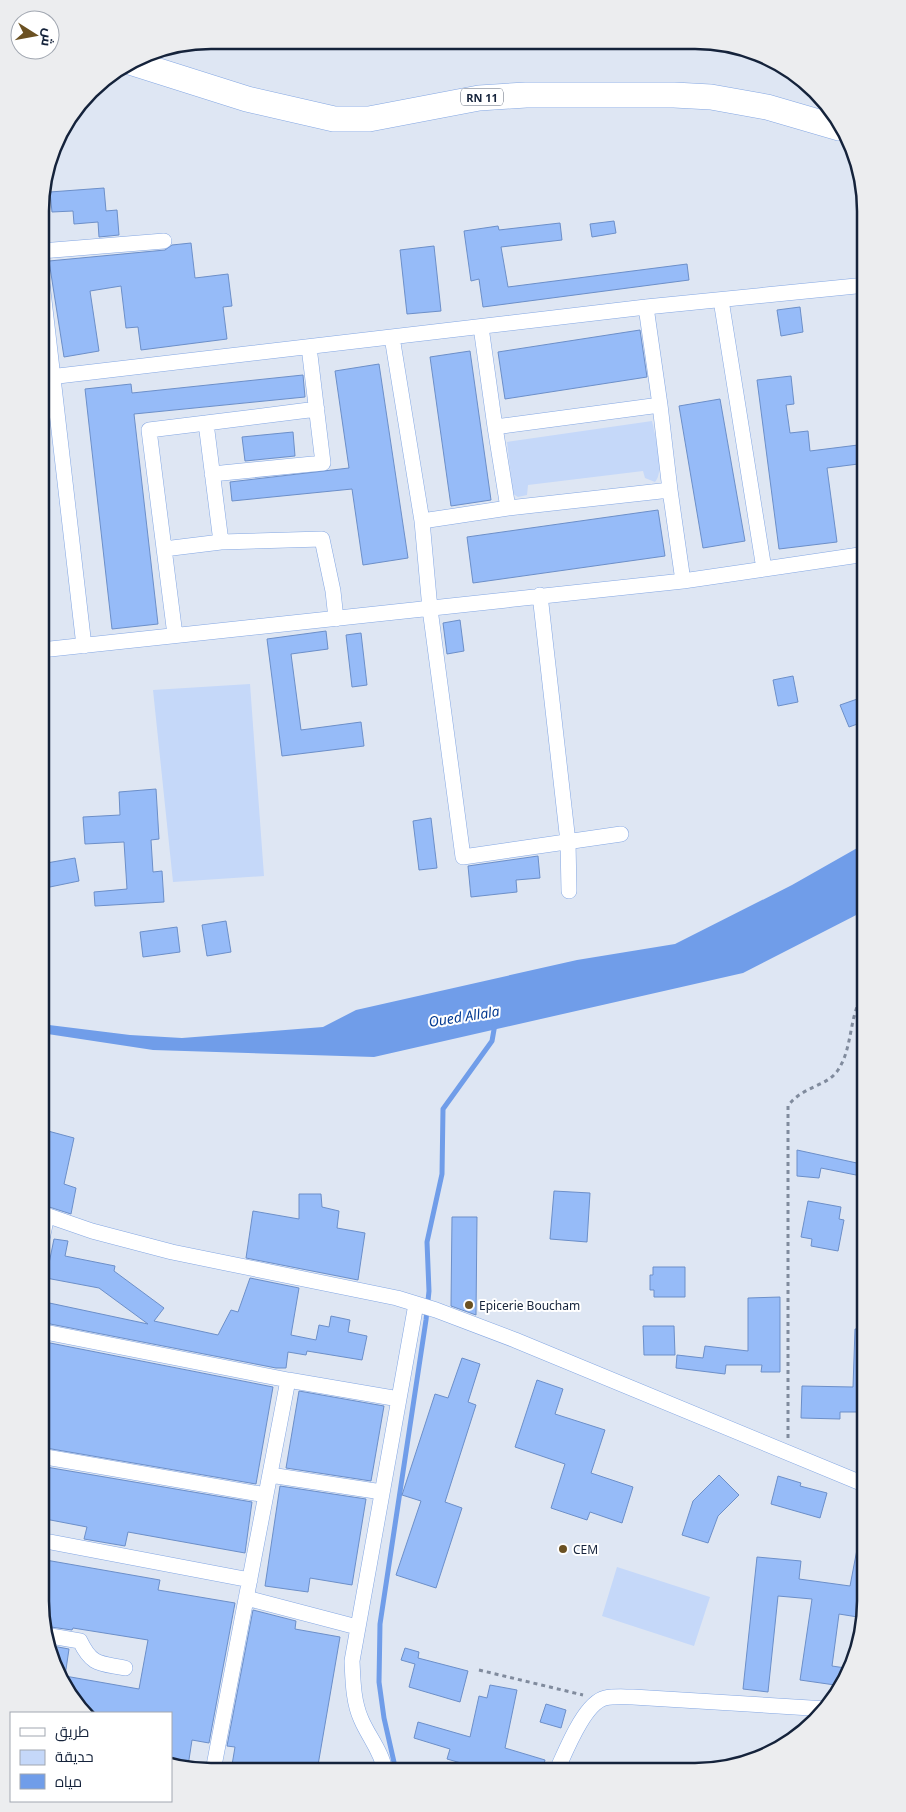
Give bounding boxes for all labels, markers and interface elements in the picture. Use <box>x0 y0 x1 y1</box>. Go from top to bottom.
north arrow <box>10 10 60 60</box>
text: ش <box>37 27 59 48</box>
road number: RN 11 <box>461 88 503 105</box>
water label: Oued Allala <box>427 1001 501 1031</box>
place label: Epicerie Boucham <box>479 1297 580 1314</box>
marker: Epicerie Boucham <box>463 1299 475 1311</box>
place label: CEM <box>573 1541 598 1558</box>
marker: CEM <box>557 1543 569 1555</box>
legend <box>10 1712 172 1802</box>
text: طريق <box>55 1721 89 1742</box>
text: حديقة <box>55 1746 94 1766</box>
text: مياه <box>55 1771 82 1791</box>

